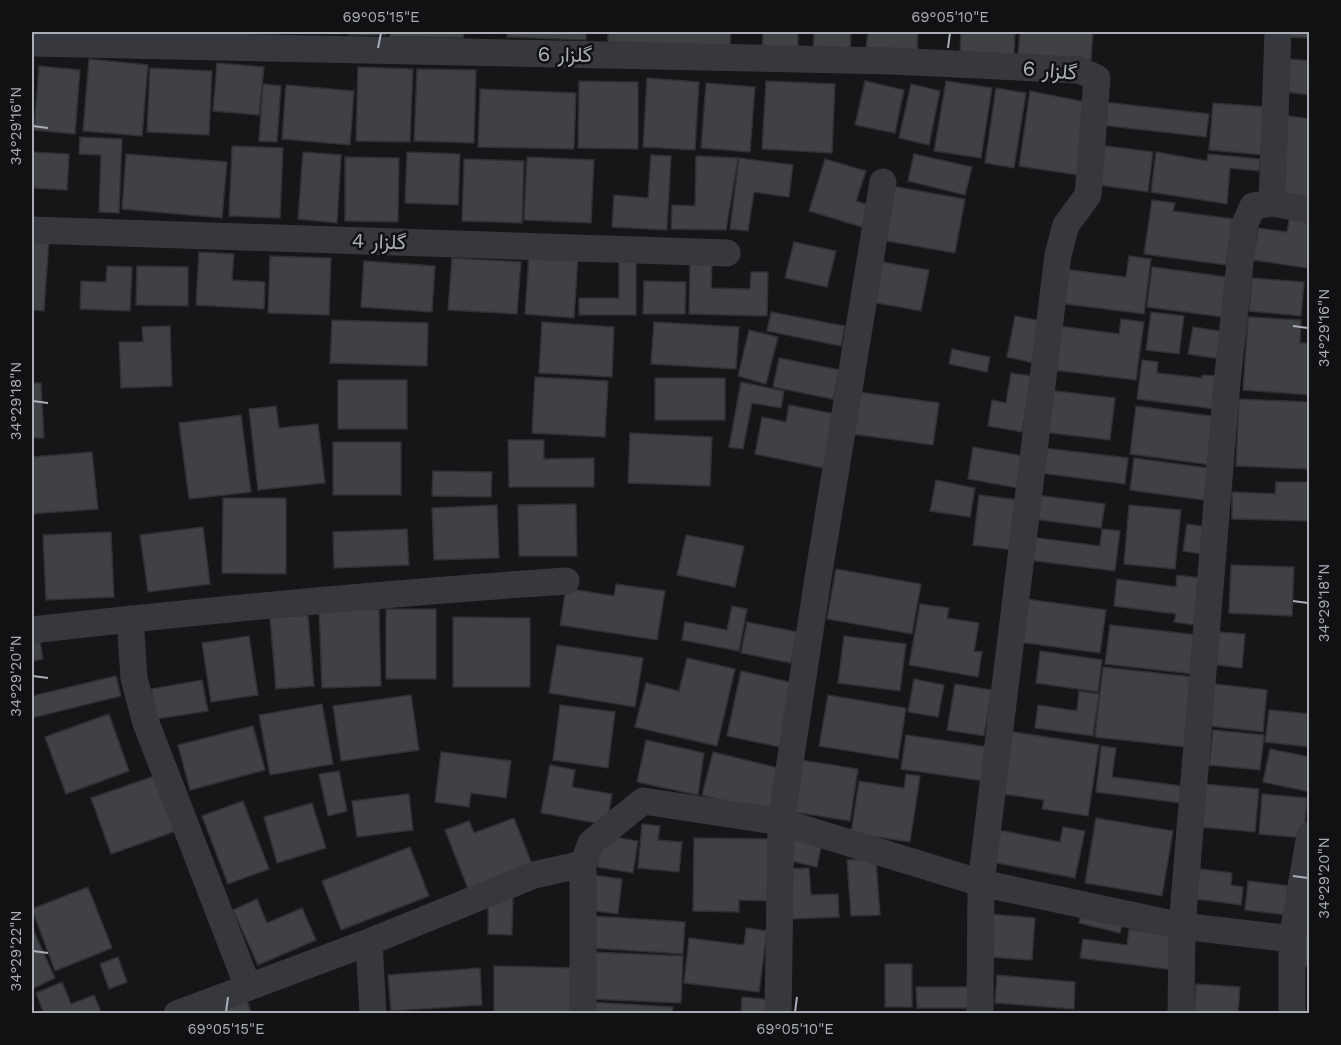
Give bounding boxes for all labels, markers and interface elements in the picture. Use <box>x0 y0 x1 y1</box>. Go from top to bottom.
text: 69°05'15"E <box>342 8 420 26</box>
text: 69°05'10"E <box>911 8 989 26</box>
street label: گلزار 6 <box>537 41 593 68</box>
street label: گلزار 6 <box>1022 55 1078 86</box>
text: 34°29'16"N <box>7 87 25 165</box>
street label: گلزار 4 <box>351 228 407 255</box>
text: 34°29'16"N <box>1315 289 1333 367</box>
text: 34°29'18"N <box>7 362 25 440</box>
text: 34°29'18"N <box>1315 564 1333 642</box>
text: 34°29'20"N <box>7 635 25 717</box>
text: 34°29'20"N <box>1315 837 1333 919</box>
text: 34°29'22"N <box>7 911 25 991</box>
text: 69°05'15"E <box>187 1020 265 1038</box>
text: 69°05'10"E <box>756 1020 834 1038</box>

